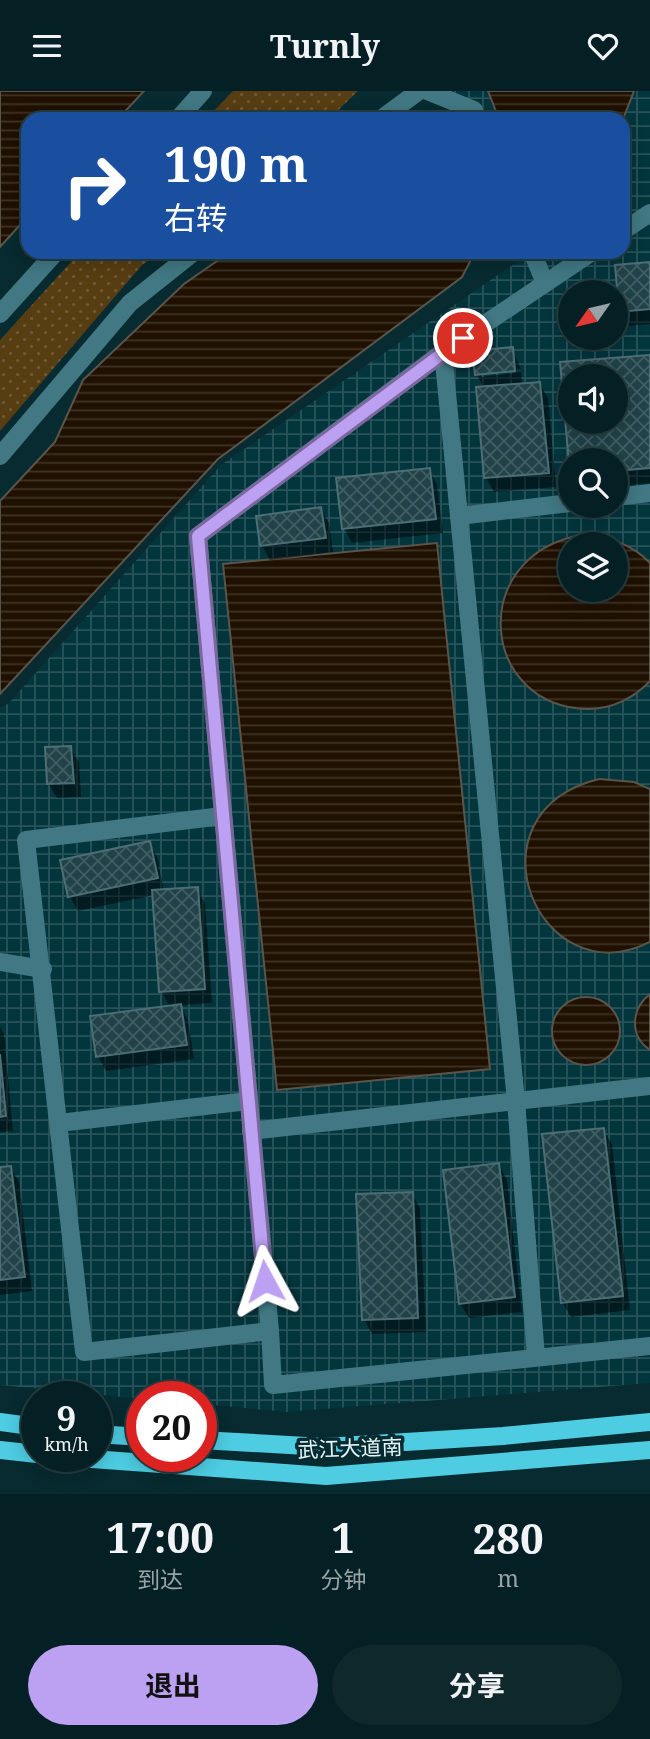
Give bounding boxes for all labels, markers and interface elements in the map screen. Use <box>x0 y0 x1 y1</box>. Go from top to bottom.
text: Turnly <box>270 24 380 67</box>
icon: menu <box>28 27 66 65</box>
icon: heart <box>584 27 622 65</box>
text: 190 m <box>164 130 308 196</box>
icon: right <box>49 140 140 231</box>
text: 右转 <box>164 196 228 239</box>
north arrow <box>558 280 628 350</box>
map controls <box>558 280 628 602</box>
pin <box>433 308 493 368</box>
icon: arrive <box>444 319 482 357</box>
button: sound <box>558 364 628 434</box>
button: search <box>558 448 628 518</box>
button: layers <box>558 532 628 602</box>
position arrow <box>228 1244 302 1318</box>
speed limit sign: 20 <box>126 1381 217 1472</box>
text: 9 <box>57 1394 76 1441</box>
text: km/h <box>44 1432 89 1456</box>
street label: 武江大道南 <box>297 1432 403 1464</box>
text: 17:00 <box>106 1508 214 1565</box>
text: 1 <box>331 1508 355 1565</box>
text: 280 <box>473 1509 544 1566</box>
text: m <box>497 1562 519 1594</box>
text: 到达 <box>137 1563 183 1595</box>
text: 分钟 <box>320 1563 366 1595</box>
button: 退出 <box>28 1645 318 1725</box>
button: 分享 <box>332 1645 622 1725</box>

